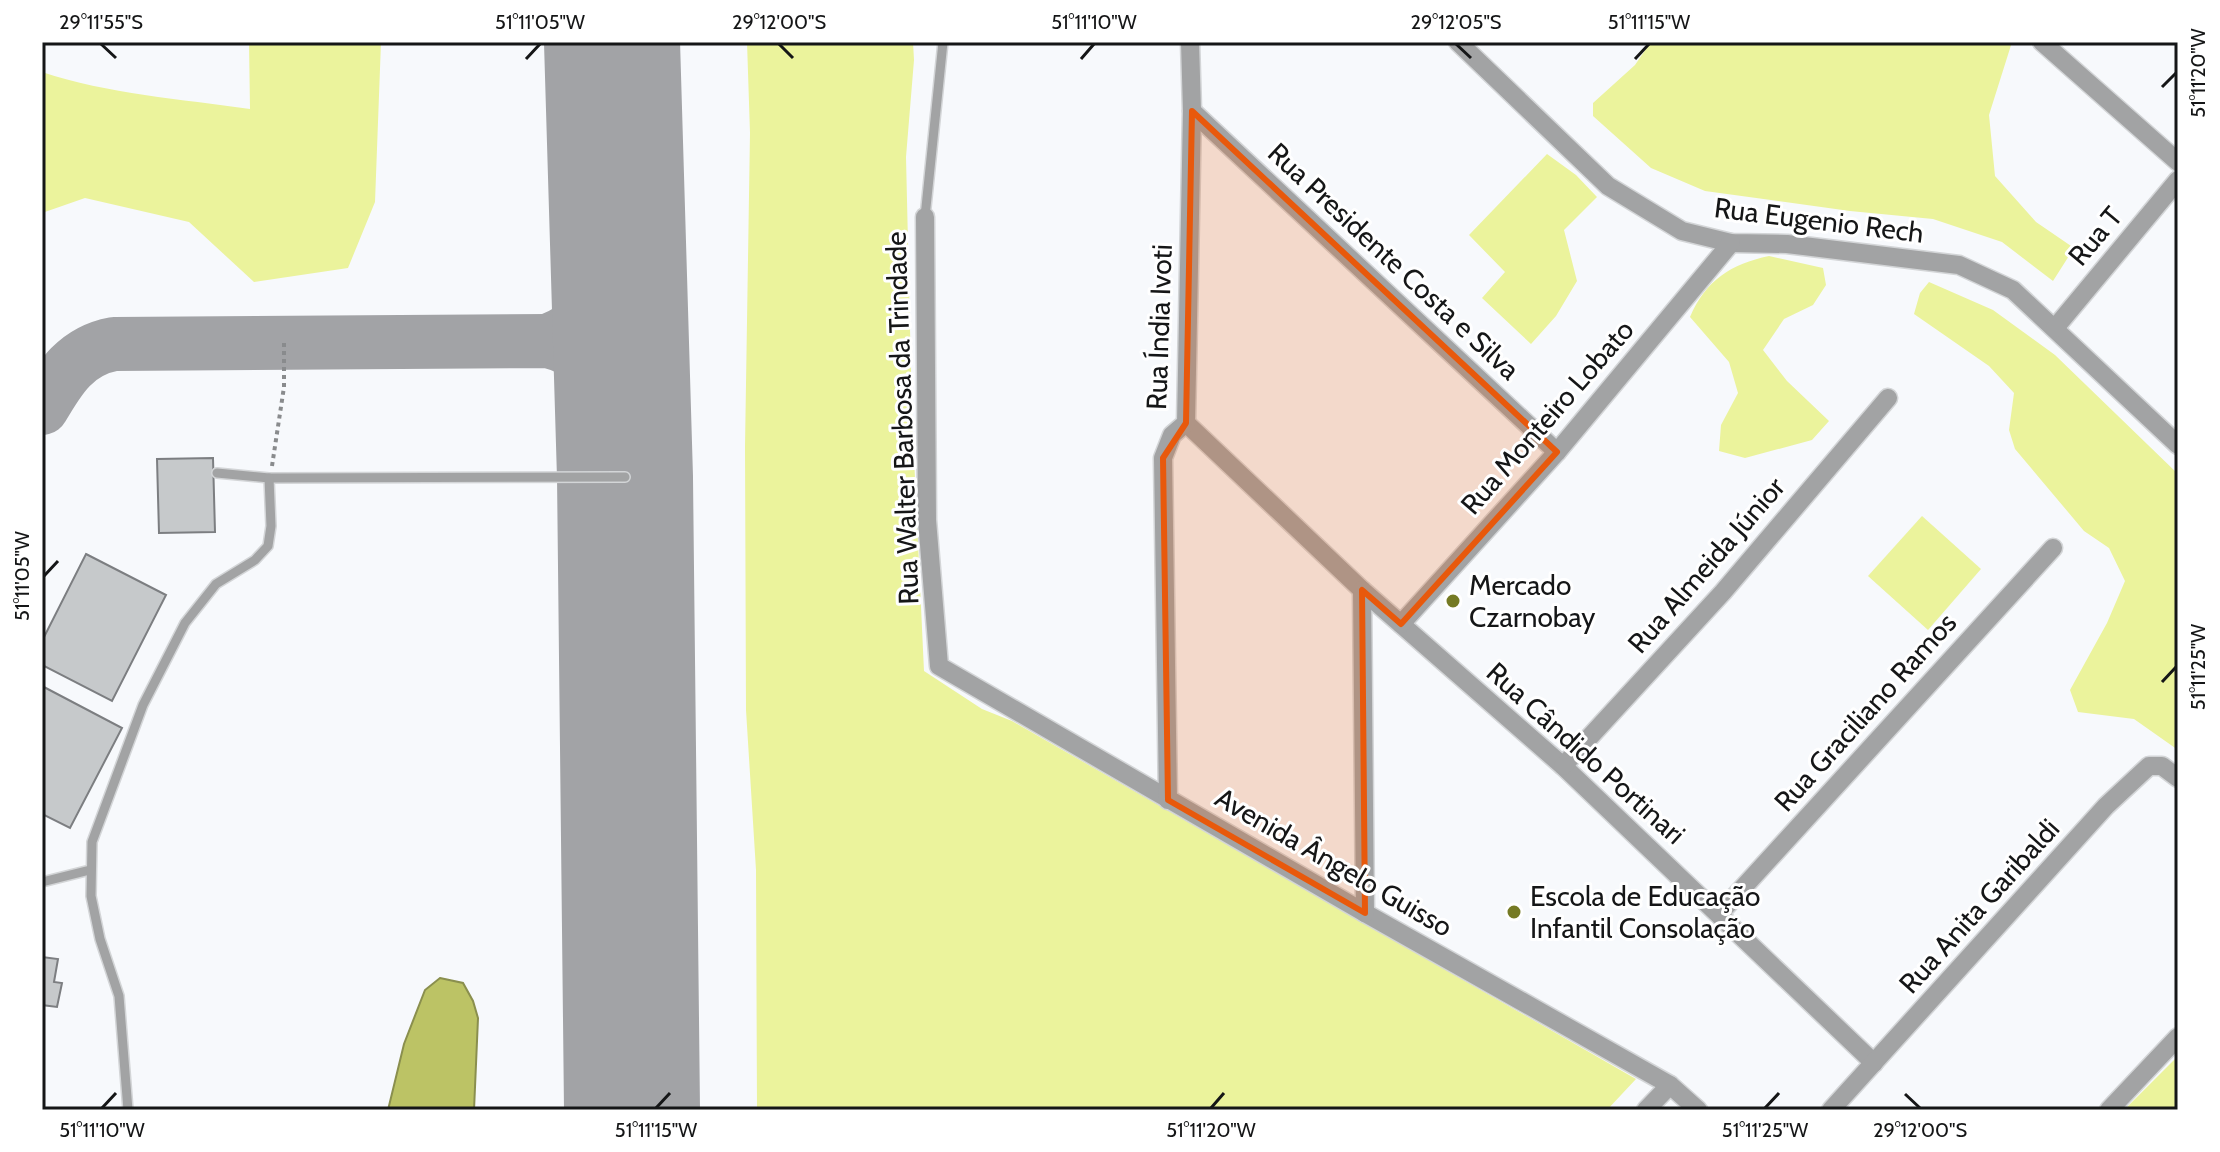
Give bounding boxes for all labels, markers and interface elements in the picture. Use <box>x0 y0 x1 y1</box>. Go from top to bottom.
text: 29°11'55"S <box>59 10 143 34</box>
text: 51°11'05"W <box>495 10 585 34</box>
text: 29°12'00"S <box>732 10 826 34</box>
text: 51°11'10"W <box>1051 10 1137 34</box>
text: 29°12'05"S <box>1411 10 1502 34</box>
text: 51°11'15"W <box>1608 10 1690 34</box>
text: 51°11'20"W <box>2186 28 2210 118</box>
street label: Rua Presidente Costa e Silva <box>1261 135 1527 387</box>
street label: Rua Eugenio Rech <box>1712 190 1926 250</box>
street label: Rua T <box>2061 200 2129 272</box>
street label: Rua Walter Barbosa da Trindade <box>878 231 926 605</box>
street label: Rua Índia Ivoti <box>1139 244 1179 410</box>
street label: Rua Monteiro Lobato <box>1453 313 1641 521</box>
street label: Rua Almeida Júnior <box>1620 470 1792 660</box>
text: 51°11'05"W <box>10 531 34 621</box>
place label: Mercado Czarnobay <box>1469 568 1595 634</box>
marker: Mercado Czarnobay <box>1444 592 1462 610</box>
street label: Rua Graciliano Ramos <box>1767 606 1963 818</box>
text: 51°11'25"W <box>2186 624 2210 710</box>
street label: Rua Cândido Portinari <box>1480 655 1692 851</box>
street label: Avenida Ângelo Guisso <box>1209 780 1459 944</box>
street label: Rua Anita Garibaldi <box>1892 812 2066 1000</box>
place label: Escola de Educação Infantil Consolação <box>1530 879 1760 945</box>
marker: Escola de Educação Infantil Consolação <box>1505 903 1523 921</box>
text: 51°11'10"W <box>59 1118 145 1142</box>
text: 51°11'15"W <box>615 1118 697 1142</box>
text: 51°11'20"W <box>1166 1118 1256 1142</box>
text: 51°11'25"W <box>1722 1118 1808 1142</box>
text: 29°12'00"S <box>1873 1118 1967 1142</box>

